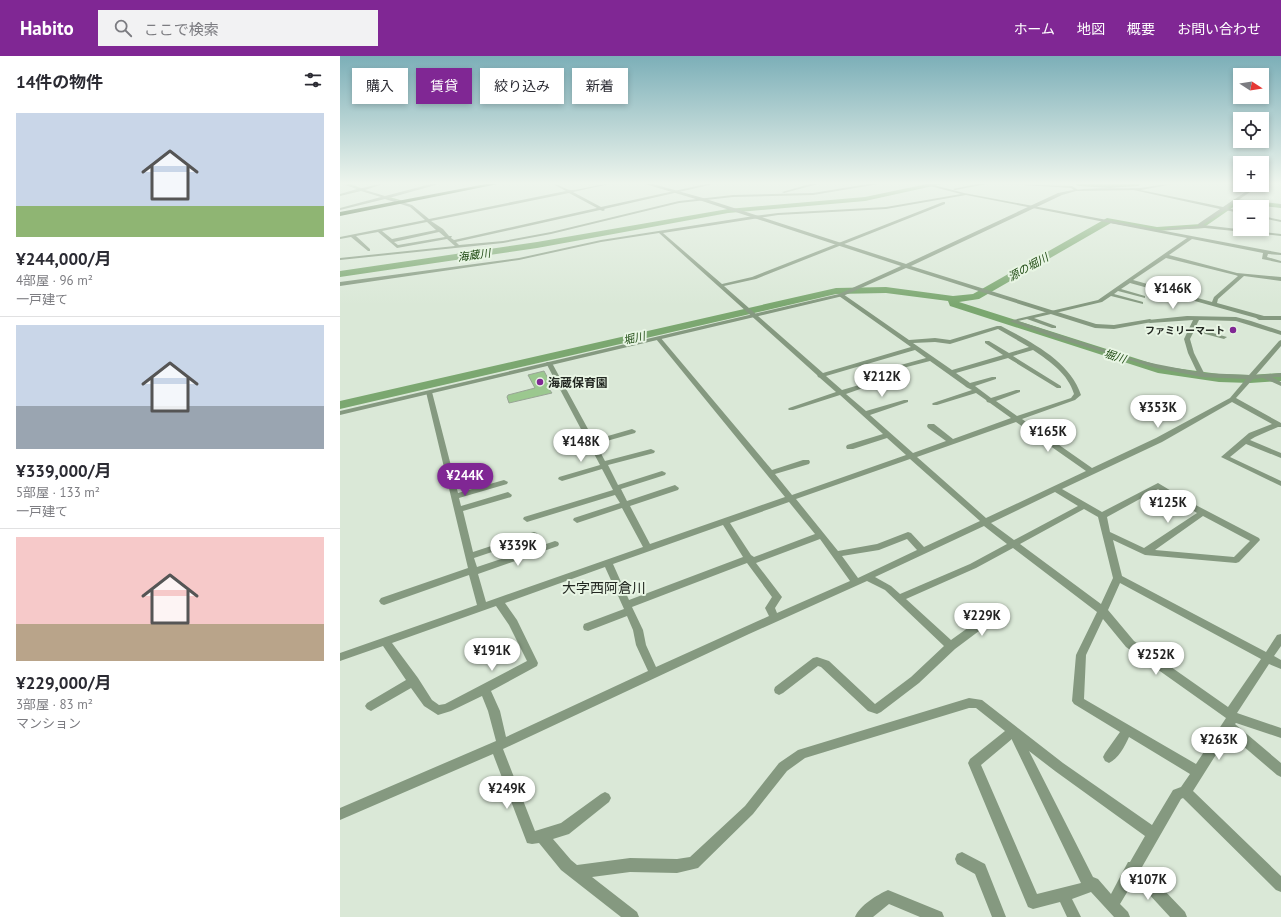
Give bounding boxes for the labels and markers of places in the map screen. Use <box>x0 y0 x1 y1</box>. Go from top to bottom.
pin: ¥146K <box>1145 276 1201 310</box>
place label: ファミリーマート <box>1145 324 1225 337</box>
marker: ファミリーマート <box>1228 325 1238 335</box>
pin: ¥212K <box>854 364 910 398</box>
place label: 海蔵保育園 <box>548 375 608 390</box>
marker: 海蔵保育園 <box>535 377 545 387</box>
pin: ¥353K <box>1130 395 1186 429</box>
pin: ¥165K <box>1020 419 1076 453</box>
pin: ¥148K <box>553 429 609 463</box>
pin: ¥244K <box>437 463 493 497</box>
pin: ¥125K <box>1140 490 1196 524</box>
pin: ¥339K <box>490 533 546 567</box>
pin: ¥229K <box>954 603 1010 637</box>
pin: ¥191K <box>464 638 520 672</box>
pin: ¥252K <box>1128 642 1184 676</box>
pin: ¥263K <box>1191 727 1247 761</box>
pin: ¥249K <box>479 776 535 810</box>
pin: ¥107K <box>1120 867 1176 901</box>

